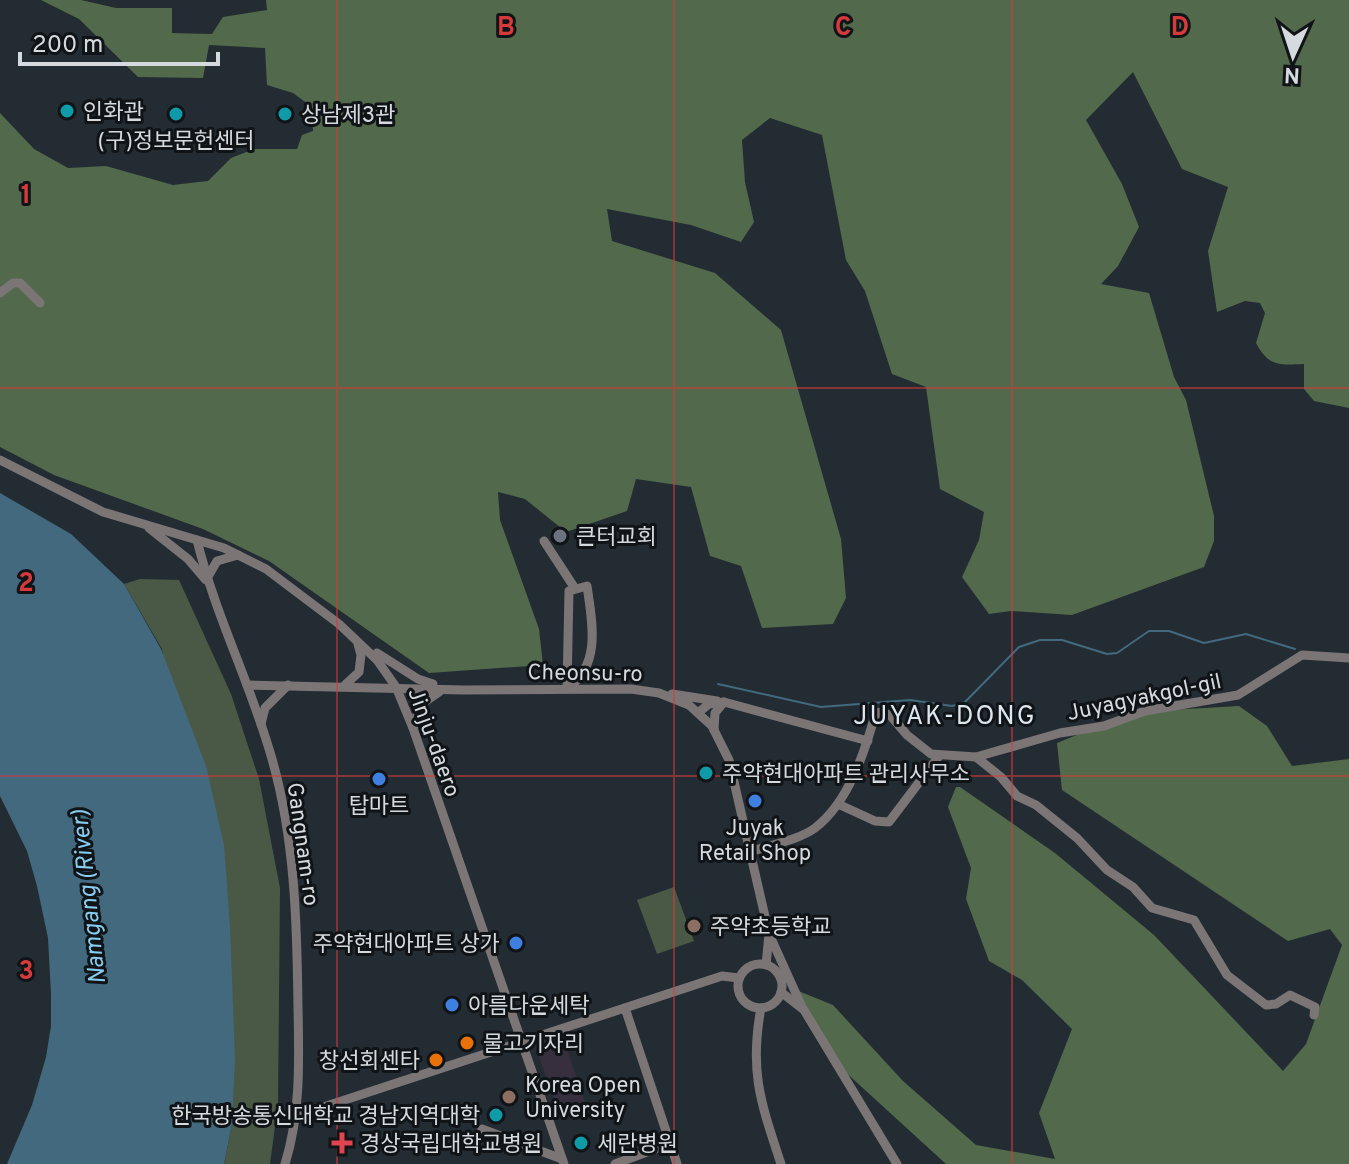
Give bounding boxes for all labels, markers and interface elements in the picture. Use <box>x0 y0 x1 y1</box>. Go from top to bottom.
text: B <box>497 12 515 45</box>
text: C <box>835 12 851 45</box>
text: D <box>1171 12 1189 45</box>
scale bar <box>20 16 218 66</box>
north arrow <box>1253 16 1333 96</box>
text: 200 m <box>32 31 103 61</box>
text: N <box>1283 60 1301 87</box>
place label: 인화관 <box>83 100 144 127</box>
marker: 인화관 <box>58 102 76 120</box>
place label: 상남제3관 <box>301 103 395 130</box>
marker: (구)정보문헌센터 <box>167 105 185 123</box>
marker: 상남제3관 <box>276 105 294 123</box>
place label: (구)정보문헌센터 <box>98 129 254 156</box>
text: 1 <box>21 180 31 213</box>
place label: 큰터교회 <box>576 525 657 552</box>
marker: 큰터교회 <box>551 527 569 545</box>
text: 2 <box>18 568 34 601</box>
street label: Cheonsu-ro <box>527 660 643 689</box>
street label: Juyagyakgol-gil <box>1065 669 1224 728</box>
street label: Jinju-daero <box>400 685 465 801</box>
district label: JUYAK-DONG <box>853 701 1037 734</box>
place label: 주약현대아파트 관리사무소 <box>722 762 970 789</box>
marker: 주약현대아파트 관리사무소 <box>697 764 715 782</box>
marker: 탑마트 <box>370 770 388 788</box>
street label: Gangnam-ro <box>280 781 324 908</box>
marker: Juyak Retail Shop <box>746 792 764 810</box>
place label: 탑마트 <box>349 794 409 821</box>
water label: Namgang (River) <box>66 808 114 986</box>
place label: Juyak Retail Shop <box>699 816 811 868</box>
place label: 주약초등학교 <box>710 915 831 942</box>
marker: 주약초등학교 <box>685 917 703 935</box>
place label: 주약현대아파트 상가 <box>313 932 500 959</box>
marker: 주약현대아파트 상가 <box>507 934 525 952</box>
text: 3 <box>18 956 34 989</box>
place label: 아름다운세탁 <box>468 994 589 1021</box>
marker: 아름다운세탁 <box>443 996 461 1014</box>
place label: 물고기자리 <box>483 1032 584 1059</box>
marker: 물고기자리 <box>458 1034 476 1052</box>
place label: 창선회센타 <box>319 1049 420 1076</box>
marker: 창선회센타 <box>427 1051 445 1069</box>
place label: Korea Open University <box>525 1073 641 1125</box>
marker: Korea Open University <box>500 1088 518 1106</box>
place label: 한국방송통신대학교 경남지역대학 <box>171 1104 480 1131</box>
marker: 한국방송통신대학교 경남지역대학 <box>487 1106 505 1124</box>
marker: 경상국립대학교병원 <box>331 1132 353 1154</box>
place label: 경상국립대학교병원 <box>360 1132 542 1159</box>
place label: 세란병원 <box>597 1132 678 1159</box>
marker: 세란병원 <box>572 1134 590 1152</box>

